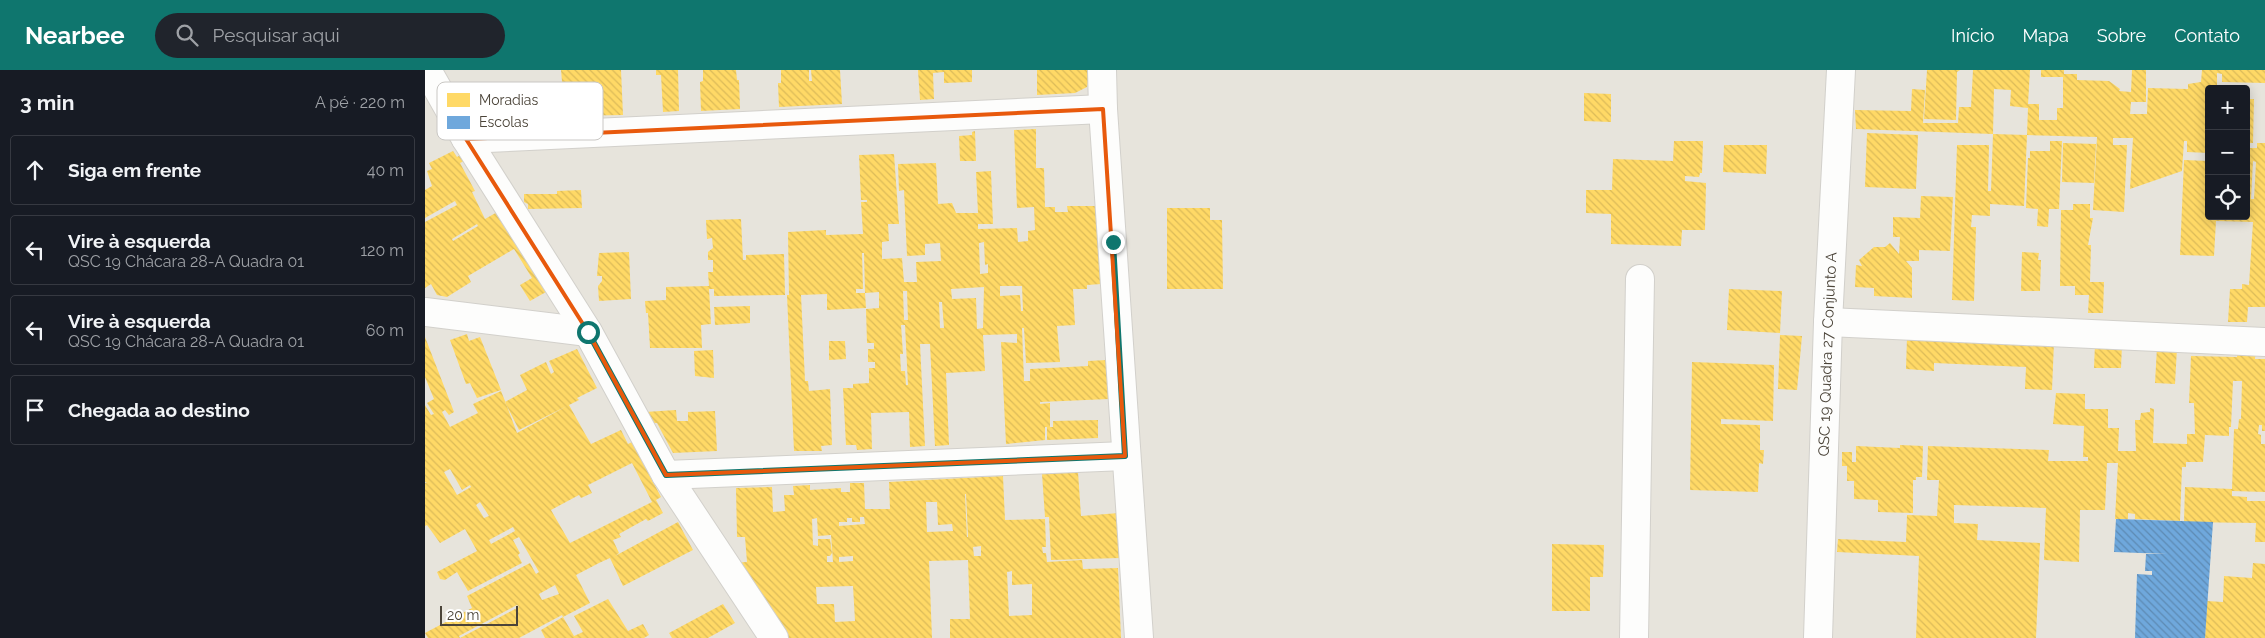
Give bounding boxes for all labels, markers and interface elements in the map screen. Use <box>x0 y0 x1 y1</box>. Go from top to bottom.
search box <box>155 13 505 58</box>
text: Nearbee <box>25 21 125 50</box>
icon: search <box>173 21 201 49</box>
text: Pesquisar aqui <box>213 24 340 46</box>
text: Início <box>1951 25 1994 46</box>
text: Mapa <box>2022 25 2069 46</box>
text: Sobre <box>2097 25 2146 46</box>
text: Contato <box>2174 25 2240 46</box>
legend <box>437 82 603 140</box>
map controls <box>2205 85 2250 220</box>
button: + <box>2205 85 2250 130</box>
text: 3 min <box>20 90 74 115</box>
text: Moradias <box>479 92 538 108</box>
text: A pé · 220 m <box>315 93 405 112</box>
text: Escolas <box>479 114 529 130</box>
button: − <box>2205 130 2250 175</box>
icon: ahead <box>21 156 49 184</box>
text: Siga em frente <box>68 159 201 181</box>
text: 40 m <box>367 161 404 180</box>
button: locate <box>2205 175 2250 220</box>
text: Vire à esquerda <box>68 230 211 252</box>
route end <box>1102 231 1125 254</box>
icon: left <box>21 236 49 264</box>
text: 120 m <box>360 241 404 260</box>
text: QSC 19 Chácara 28-A Quadra 01 <box>68 252 304 271</box>
street label: QSC 19 Quadra 27 Conjunto A <box>1815 252 1841 457</box>
text: Vire à esquerda <box>68 310 211 332</box>
icon: left <box>21 316 49 344</box>
text: 60 m <box>366 321 404 340</box>
route start <box>577 321 600 344</box>
text: QSC 19 Chácara 28-A Quadra 01 <box>68 332 304 351</box>
icon: arrive <box>21 396 49 424</box>
text: Chegada ao destino <box>68 399 250 421</box>
scale bar <box>440 603 517 626</box>
text: 20 m <box>447 607 479 623</box>

